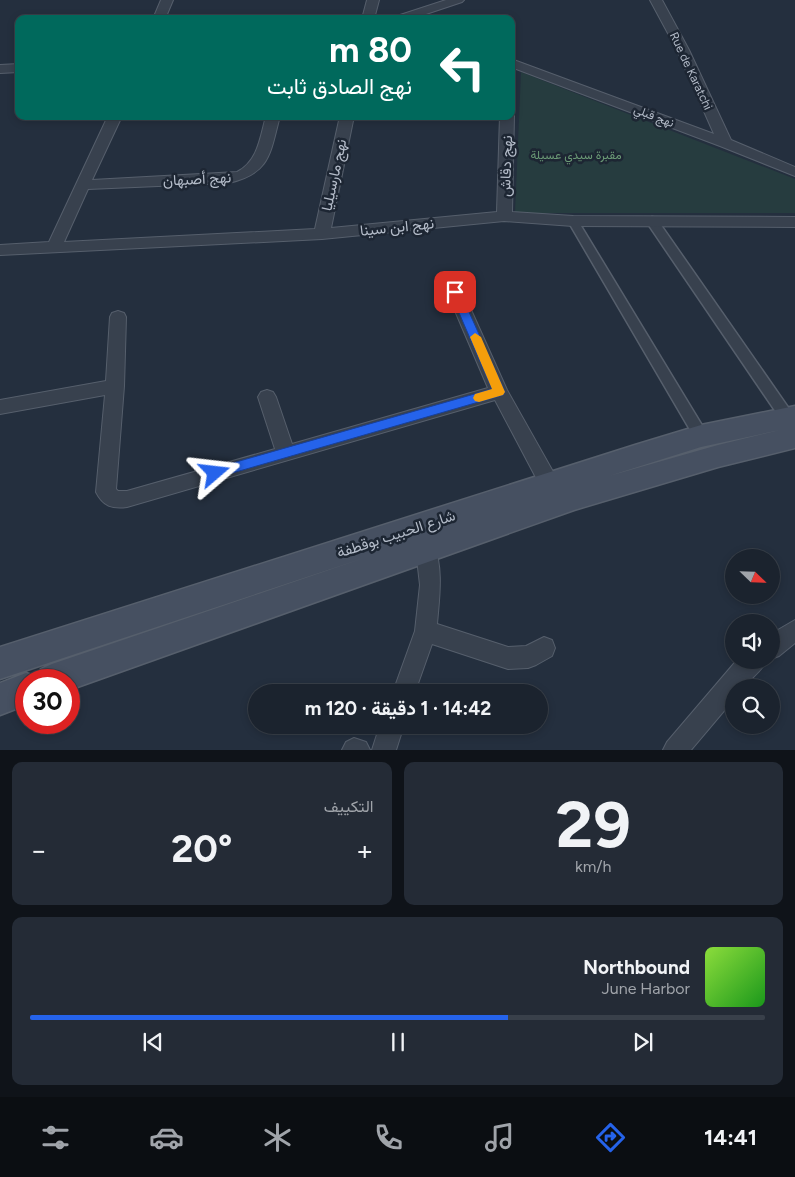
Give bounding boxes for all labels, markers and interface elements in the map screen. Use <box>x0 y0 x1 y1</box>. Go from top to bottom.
text: 80 m <box>329 29 412 71</box>
street label: Rue de Karatchi <box>667 30 715 112</box>
icon: left <box>430 35 495 100</box>
text: نهج الصادق ثابت <box>267 73 412 100</box>
street label: نهج قبلي <box>631 102 676 133</box>
street label: نهج دقاش <box>496 135 518 197</box>
street label: نهج مارسيليا <box>318 137 352 213</box>
park label: مقبرة سيدي عسيلة <box>530 148 622 165</box>
street label: نهج أصبهان <box>162 168 232 192</box>
street label: نهج ابن سينا <box>359 214 435 242</box>
pin <box>434 271 476 313</box>
icon: arrive <box>441 278 469 306</box>
position arrow <box>188 446 240 498</box>
street label: شارع الحبيب بوقطفة <box>334 506 458 564</box>
north arrow <box>725 549 780 604</box>
map controls <box>725 549 780 734</box>
button: sound <box>725 614 780 669</box>
speed limit sign: 30 <box>15 669 80 734</box>
button: search <box>725 679 780 734</box>
text: 14:42 · 1 دقيقة · 120 m <box>305 697 491 720</box>
text: 29 <box>556 785 631 863</box>
text: التكييف <box>324 797 374 816</box>
text: 20° <box>171 826 232 872</box>
text: − <box>30 833 47 867</box>
text: + <box>356 833 374 867</box>
text: km/h <box>575 857 612 876</box>
text: Northbound <box>583 956 690 979</box>
text: June Harbor <box>602 979 690 998</box>
icon: previous <box>139 1028 167 1056</box>
icon: pause <box>384 1028 412 1056</box>
icon: next <box>629 1028 657 1056</box>
icon: filters <box>38 1120 73 1155</box>
icon: car <box>149 1120 184 1155</box>
icon: climate <box>260 1120 295 1155</box>
icon: phone <box>371 1120 406 1155</box>
icon: music <box>482 1120 517 1155</box>
icon: directions <box>593 1120 628 1155</box>
text: 14:41 <box>704 1124 757 1151</box>

